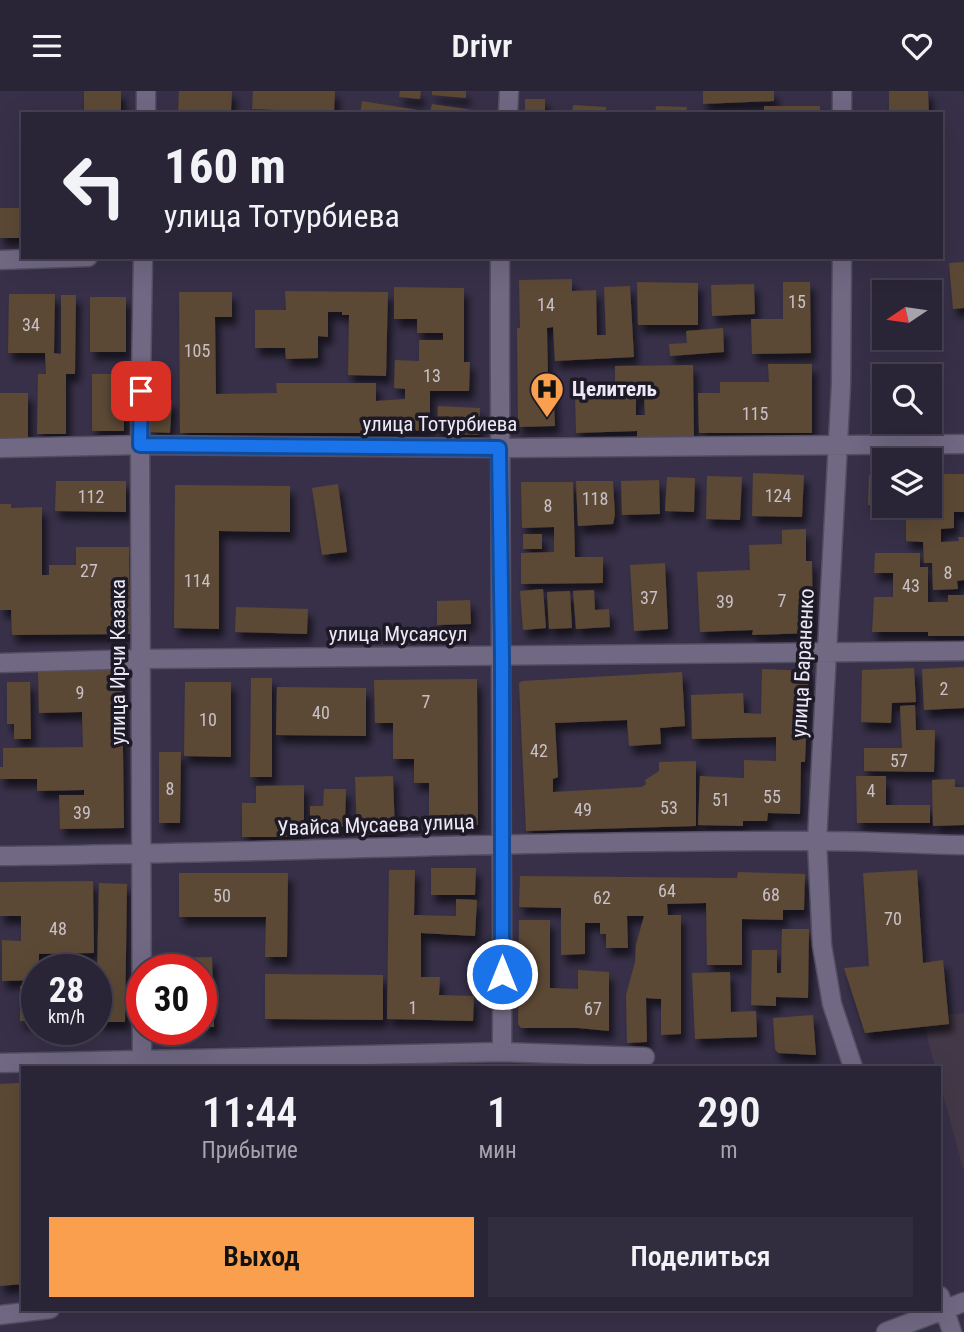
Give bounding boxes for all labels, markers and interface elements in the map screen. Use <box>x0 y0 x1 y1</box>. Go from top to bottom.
icon: menu <box>28 27 66 65</box>
text: Drivr <box>452 27 513 65</box>
icon: heart <box>898 27 936 65</box>
text: 160 m <box>164 138 286 195</box>
icon: left <box>49 140 140 231</box>
text: улица Тотурбиева <box>164 197 400 235</box>
north arrow <box>872 280 942 350</box>
map controls <box>872 280 942 518</box>
house number: 15 <box>788 291 806 312</box>
house number: 14 <box>537 294 555 315</box>
house number: 34 <box>22 314 40 335</box>
house number: 105 <box>184 340 210 361</box>
pin <box>111 361 171 421</box>
button: search <box>872 364 942 434</box>
house number: 13 <box>423 365 441 386</box>
hospital icon: Целитель <box>528 370 566 419</box>
icon: arrive <box>122 372 160 410</box>
place label: Целитель <box>572 377 657 401</box>
house number: 115 <box>742 403 768 424</box>
street label: улица Тотурбиева <box>363 412 517 436</box>
button: layers <box>872 448 942 518</box>
house number: 124 <box>765 485 791 506</box>
house number: 112 <box>78 486 104 507</box>
house number: 118 <box>582 488 608 509</box>
house number: 8 <box>544 495 552 516</box>
house number: 27 <box>80 560 98 581</box>
house number: 8 <box>944 562 952 583</box>
house number: 114 <box>184 570 210 591</box>
house number: 43 <box>902 575 920 596</box>
street label: улица Ирчи Казака <box>106 579 130 745</box>
house number: 37 <box>640 587 658 608</box>
street label: улица Бараненко <box>787 588 819 738</box>
house number: 7 <box>778 590 787 611</box>
house number: 39 <box>716 591 734 612</box>
street label: улица Мусаясул <box>329 622 467 646</box>
house number: 2 <box>940 678 949 699</box>
house number: 9 <box>76 682 84 703</box>
house number: 7 <box>422 691 431 712</box>
house number: 40 <box>312 702 330 723</box>
house number: 10 <box>199 709 217 730</box>
house number: 42 <box>530 740 548 761</box>
house number: 57 <box>890 750 908 771</box>
house number: 8 <box>166 778 174 799</box>
house number: 4 <box>867 780 876 801</box>
house number: 55 <box>763 786 781 807</box>
house number: 51 <box>712 789 730 810</box>
house number: 53 <box>660 797 678 818</box>
house number: 49 <box>574 799 592 820</box>
house number: 39 <box>73 802 91 823</box>
street label: Увайса Мусаева улица <box>277 810 475 840</box>
house number: 64 <box>658 880 676 901</box>
house number: 68 <box>762 884 780 905</box>
house number: 50 <box>213 885 231 906</box>
house number: 62 <box>593 887 611 908</box>
house number: 70 <box>884 908 902 929</box>
house number: 48 <box>49 918 67 939</box>
position arrow <box>465 937 539 1011</box>
speed limit sign: 30 <box>126 954 217 1045</box>
text: 28 <box>49 970 84 1011</box>
house number: 1 <box>409 997 417 1018</box>
house number: 67 <box>584 998 602 1019</box>
text: km/h <box>48 1006 85 1027</box>
text: 11:44 <box>202 1088 297 1137</box>
text: 1 <box>487 1088 508 1137</box>
text: 290 <box>697 1088 761 1137</box>
text: Прибытие <box>201 1137 298 1164</box>
text: мин <box>478 1137 517 1164</box>
text: m <box>720 1137 737 1164</box>
button: Выход <box>49 1217 474 1297</box>
button: Поделиться <box>488 1217 913 1297</box>

